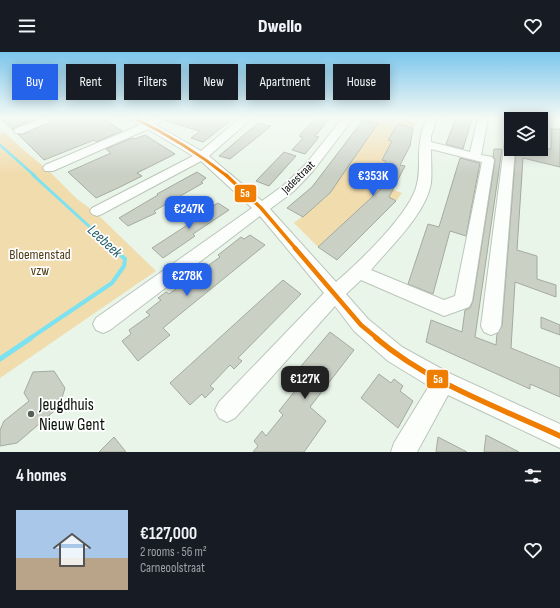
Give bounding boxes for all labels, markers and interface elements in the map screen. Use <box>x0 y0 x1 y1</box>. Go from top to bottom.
icon: menu <box>16 15 38 37</box>
icon: heart <box>522 15 544 37</box>
text: Dwello <box>258 16 302 37</box>
chip: Buy <box>12 64 58 100</box>
chip: Rent <box>66 64 116 100</box>
chip: Filters <box>124 64 181 100</box>
chip: New <box>189 64 238 100</box>
chip: Apartment <box>246 64 325 100</box>
chip: House <box>333 64 390 100</box>
map controls <box>504 112 548 156</box>
button: layers <box>504 112 548 156</box>
street label: Jadestraat <box>278 157 318 198</box>
pin: €353K <box>345 163 401 197</box>
text: €353K <box>358 168 388 184</box>
line badge: 5a <box>234 184 257 203</box>
text: 5a <box>240 187 250 200</box>
pin: €247K <box>161 196 217 230</box>
text: €247K <box>174 201 204 217</box>
water label: Leebeek <box>83 221 126 262</box>
park label: Bloemenstad vzw <box>9 246 71 279</box>
pin: €278K <box>159 263 215 297</box>
text: €278K <box>172 268 202 284</box>
pin: €127K <box>277 366 333 400</box>
line badge: 5a <box>426 369 449 389</box>
text: €127K <box>290 371 320 387</box>
text: 5a <box>433 373 443 386</box>
place label: Jeugdhuis Nieuw Gent <box>38 395 105 435</box>
marker: Jeugdhuis Nieuw Gent <box>26 409 36 419</box>
icon: filters <box>522 465 544 487</box>
text: 4 homes <box>16 466 67 486</box>
text: €127,000 <box>140 524 197 544</box>
icon: home <box>48 526 96 574</box>
icon: heart <box>522 539 544 561</box>
text: 2 rooms · 56 m² <box>140 544 207 560</box>
text: Carneoolstraat <box>140 560 205 576</box>

